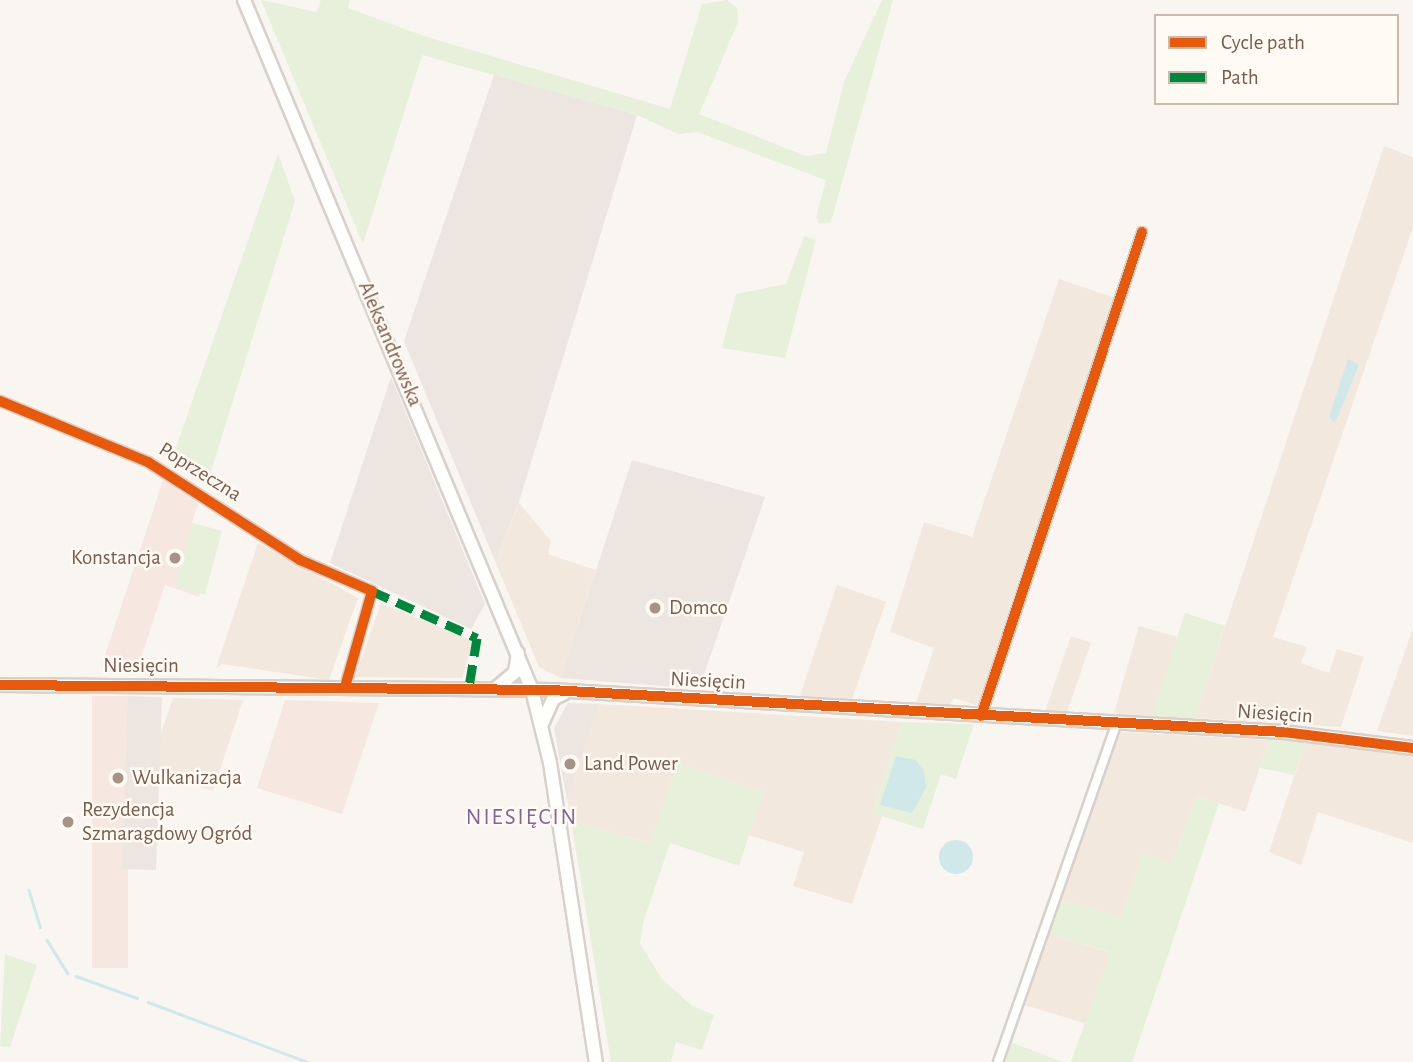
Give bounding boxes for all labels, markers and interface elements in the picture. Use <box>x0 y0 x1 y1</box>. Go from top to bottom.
legend <box>1154 14 1399 105</box>
text: Cycle path <box>1221 32 1305 53</box>
text: Path <box>1221 67 1259 88</box>
street label: Aleksandrowska <box>352 278 428 410</box>
street label: Poprzeczna <box>154 437 246 507</box>
place label: Konstancja <box>71 545 161 571</box>
marker: Konstancja <box>167 550 183 566</box>
place label: Domco <box>669 595 728 621</box>
marker: Domco <box>647 600 663 616</box>
street label: Niesięcin <box>103 653 179 679</box>
street label: Niesięcin <box>670 666 746 696</box>
street label: Niesięcin <box>1236 699 1314 729</box>
place label: Land Power <box>584 751 678 777</box>
marker: Land Power <box>562 756 578 772</box>
place label: Wulkanizacja <box>132 765 242 791</box>
marker: Wulkanizacja <box>110 770 126 786</box>
place label: Rezydencja Szmaragdowy Ogród <box>82 797 252 847</box>
district label: NIESIĘCIN <box>467 804 577 832</box>
marker: Rezydencja Szmaragdowy Ogród <box>60 814 76 830</box>

